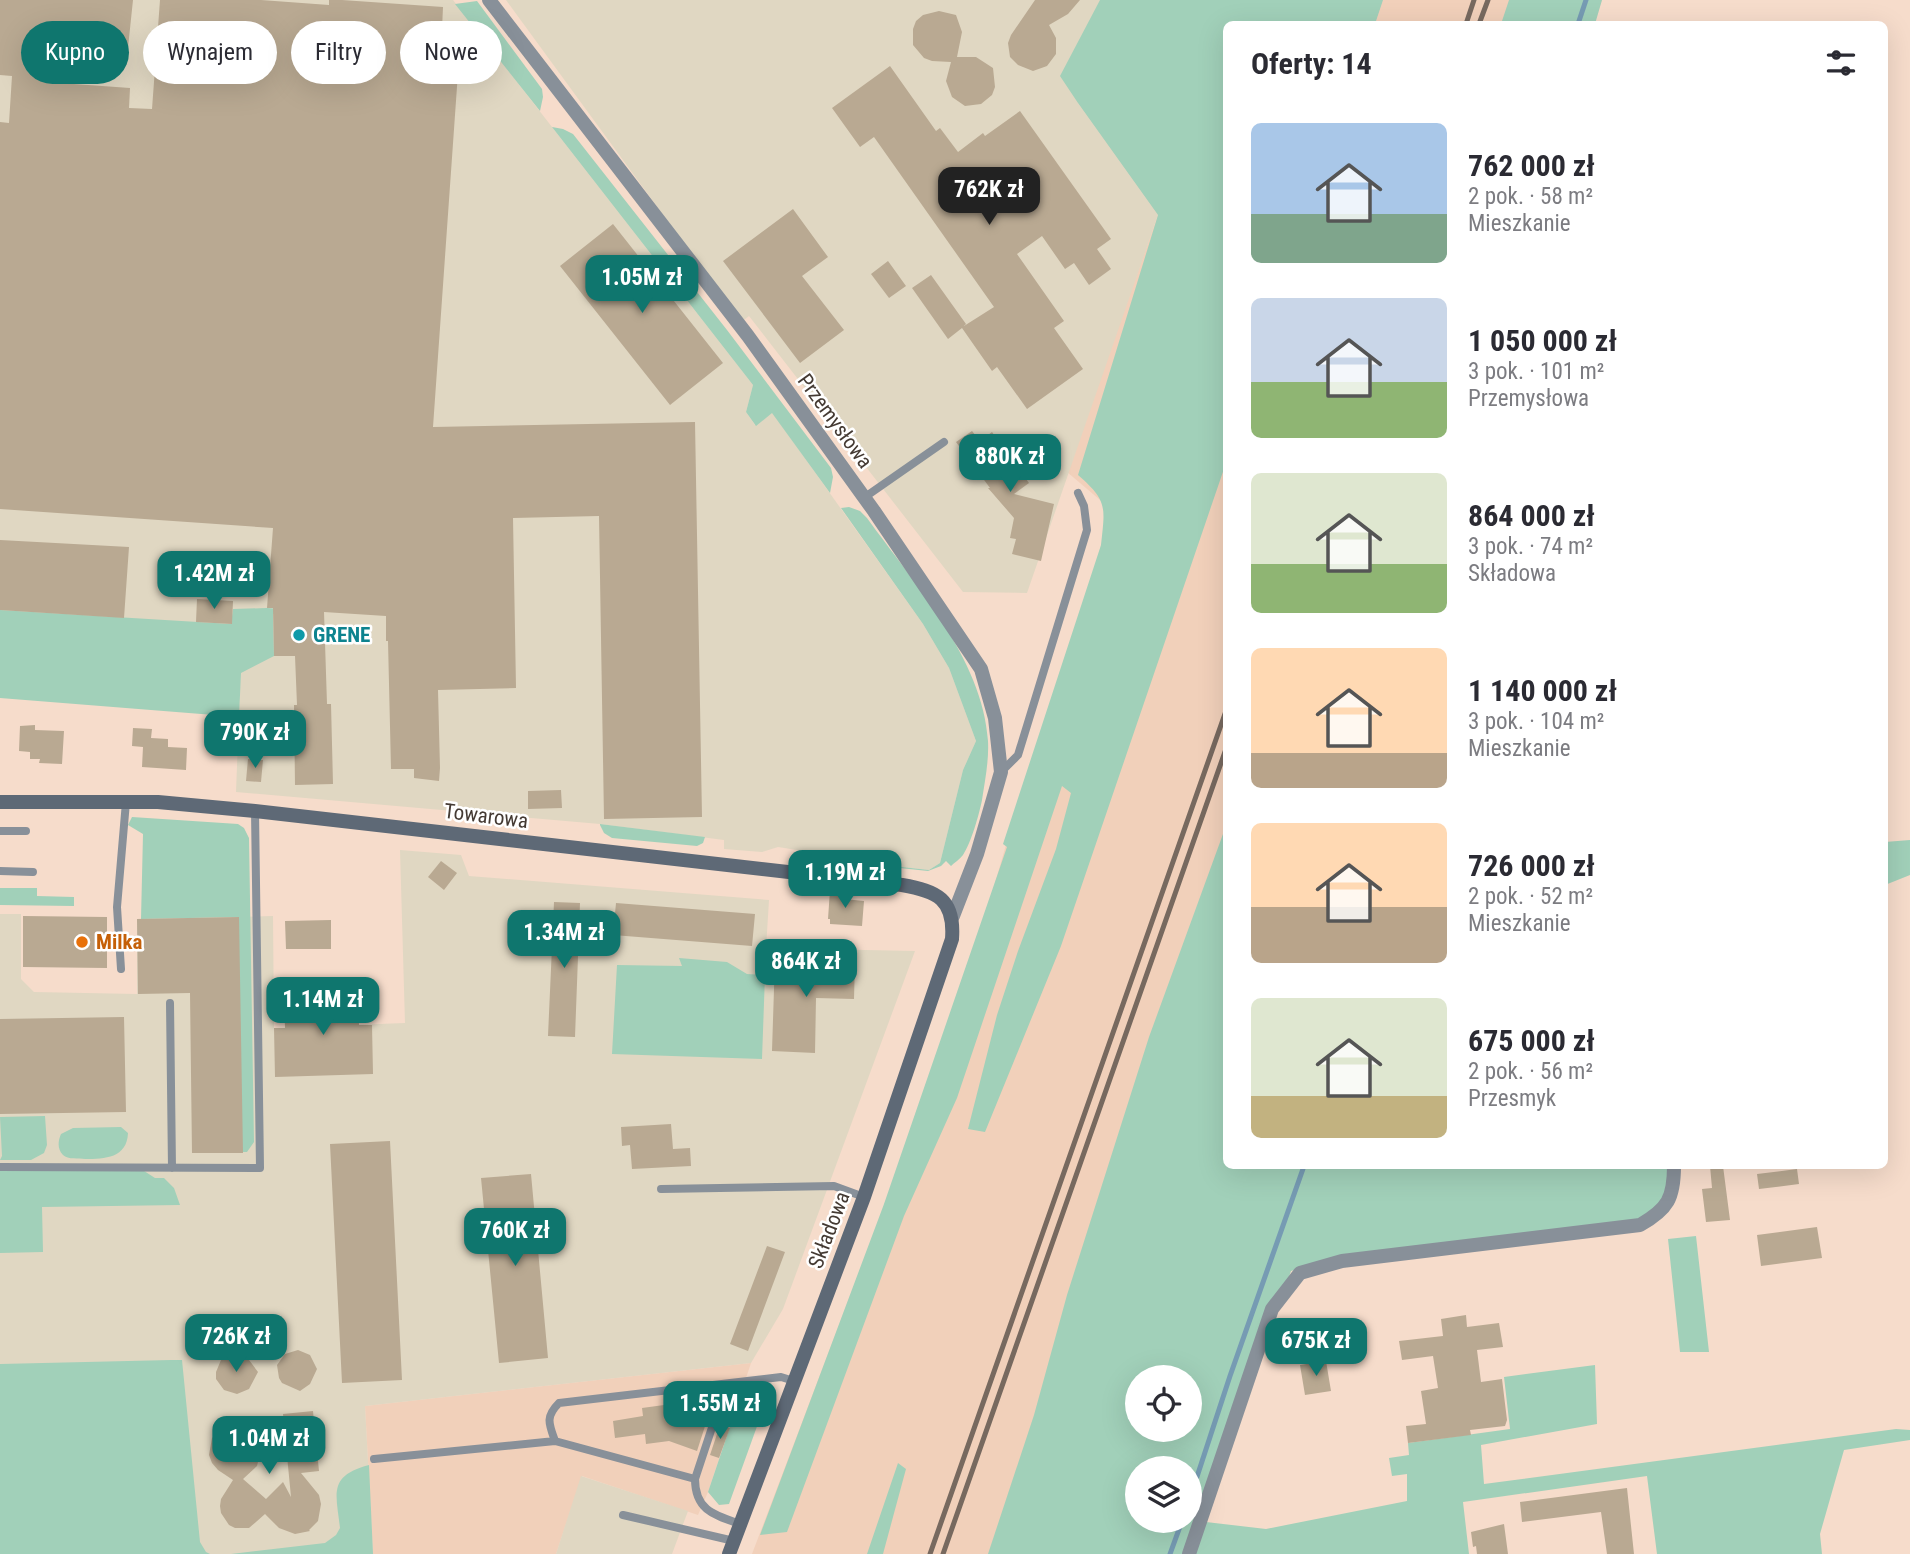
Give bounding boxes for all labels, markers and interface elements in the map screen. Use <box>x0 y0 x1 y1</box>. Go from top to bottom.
chip: Kupno <box>21 21 129 84</box>
chip: Wynajem <box>143 21 277 84</box>
chip: Filtry <box>291 21 386 84</box>
chip: Nowe <box>400 21 502 84</box>
icon: filters <box>1822 44 1860 82</box>
text: Oferty: 14 <box>1251 46 1372 81</box>
text: 762 000 zł <box>1468 148 1595 183</box>
icon: home <box>1307 151 1391 235</box>
pin: 762K zł <box>924 168 1054 227</box>
text: 762K zł <box>954 176 1024 203</box>
text: 2 pok. · 58 m² <box>1468 183 1593 210</box>
text: Mieszkanie <box>1468 210 1571 237</box>
pin: 1.05M zł <box>570 256 714 315</box>
text: 1.05M zł <box>601 264 683 291</box>
text: 1 050 000 zł <box>1468 323 1617 358</box>
icon: home <box>1307 326 1391 410</box>
text: 3 pok. · 101 m² <box>1468 358 1604 385</box>
street label: Przemysłowa <box>793 369 877 473</box>
text: Przemysłowa <box>1468 385 1589 412</box>
pin: 880K zł <box>945 434 1075 494</box>
text: 880K zł <box>975 443 1045 470</box>
text: 864 000 zł <box>1468 498 1595 533</box>
icon: home <box>1307 501 1391 585</box>
text: 3 pok. · 74 m² <box>1468 533 1593 560</box>
pin: 1.42M zł <box>142 552 286 611</box>
text: 1.42M zł <box>173 560 255 587</box>
text: Składowa <box>1468 560 1556 587</box>
place label: GRENE <box>313 623 370 647</box>
marker: GRENE <box>291 627 307 643</box>
text: 1 140 000 zł <box>1468 673 1617 708</box>
icon: home <box>1307 676 1391 760</box>
text: 3 pok. · 104 m² <box>1468 708 1604 735</box>
pin: 790K zł <box>190 710 320 770</box>
text: 790K zł <box>220 719 290 746</box>
text: Mieszkanie <box>1468 735 1571 762</box>
street label: Towarowa <box>443 799 529 833</box>
text: 726 000 zł <box>1468 848 1595 883</box>
pin: 1.19M zł <box>773 850 917 910</box>
icon: home <box>1307 851 1391 935</box>
text: 1.19M zł <box>804 859 886 886</box>
text: 2 pok. · 52 m² <box>1468 883 1593 910</box>
text: Mieszkanie <box>1468 910 1571 937</box>
pin: 1.34M zł <box>492 911 636 970</box>
text: 1.34M zł <box>523 919 605 946</box>
place label: Milka <box>96 930 143 954</box>
marker: Milka <box>74 934 90 950</box>
pin: 864K zł <box>741 940 871 999</box>
text: 864K zł <box>771 948 841 975</box>
pin: 1.14M zł <box>251 978 395 1037</box>
text: 1.14M zł <box>282 986 364 1013</box>
text: 675 000 zł <box>1468 1023 1595 1058</box>
icon: home <box>1307 1026 1391 1110</box>
text: 2 pok. · 56 m² <box>1468 1058 1593 1085</box>
text: Przesmyk <box>1468 1085 1556 1112</box>
street label: Składowa <box>803 1188 855 1272</box>
pin: 760K zł <box>450 1208 580 1268</box>
text: 760K zł <box>480 1217 550 1244</box>
pin: 726K zł <box>171 1314 301 1374</box>
pin: 675K zł <box>1251 1318 1381 1378</box>
text: 726K zł <box>201 1323 271 1350</box>
text: 675K zł <box>1281 1327 1351 1354</box>
map controls <box>1125 1365 1202 1533</box>
button: locate <box>1125 1365 1202 1442</box>
pin: 1.55M zł <box>648 1382 792 1441</box>
text: 1.55M zł <box>679 1390 761 1417</box>
pin: 1.04M zł <box>197 1416 341 1476</box>
text: 1.04M zł <box>228 1425 310 1452</box>
button: layers <box>1125 1456 1202 1533</box>

